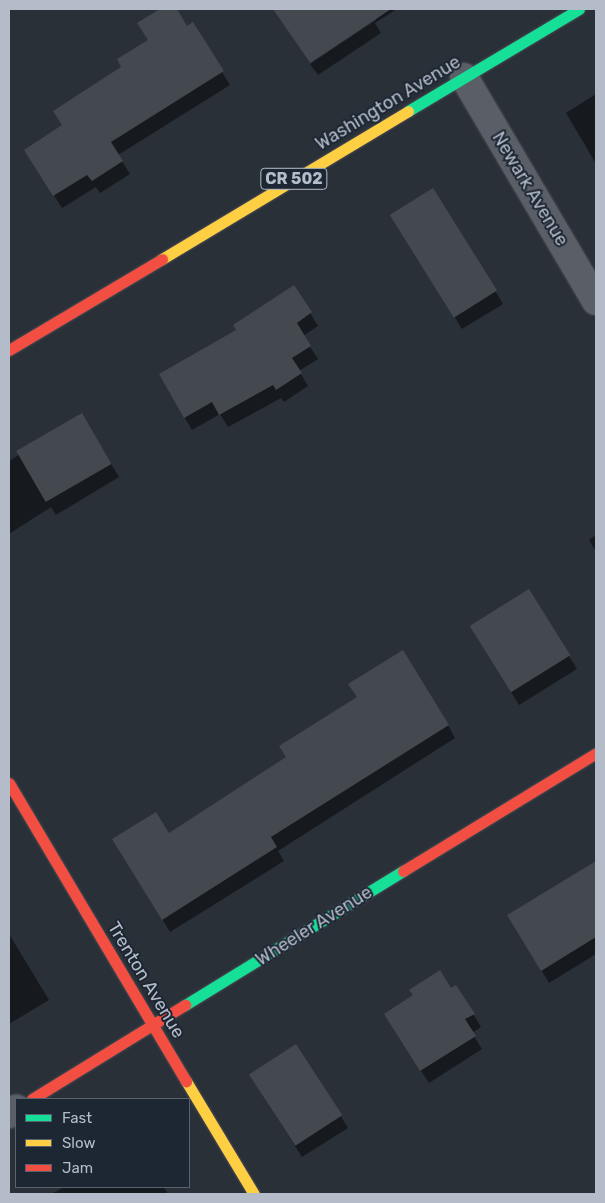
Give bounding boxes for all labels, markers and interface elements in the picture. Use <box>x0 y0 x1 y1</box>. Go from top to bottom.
street label: Washington Avenue <box>311 51 465 155</box>
street label: Newark Avenue <box>487 128 573 250</box>
road number: CR 502 <box>260 165 328 192</box>
street label: Wheeler Avenue <box>251 881 377 971</box>
street label: Trenton Avenue <box>103 918 189 1042</box>
legend <box>15 1098 190 1188</box>
text: Fast <box>62 1109 92 1127</box>
text: Slow <box>62 1134 95 1152</box>
text: Jam <box>62 1159 93 1177</box>

